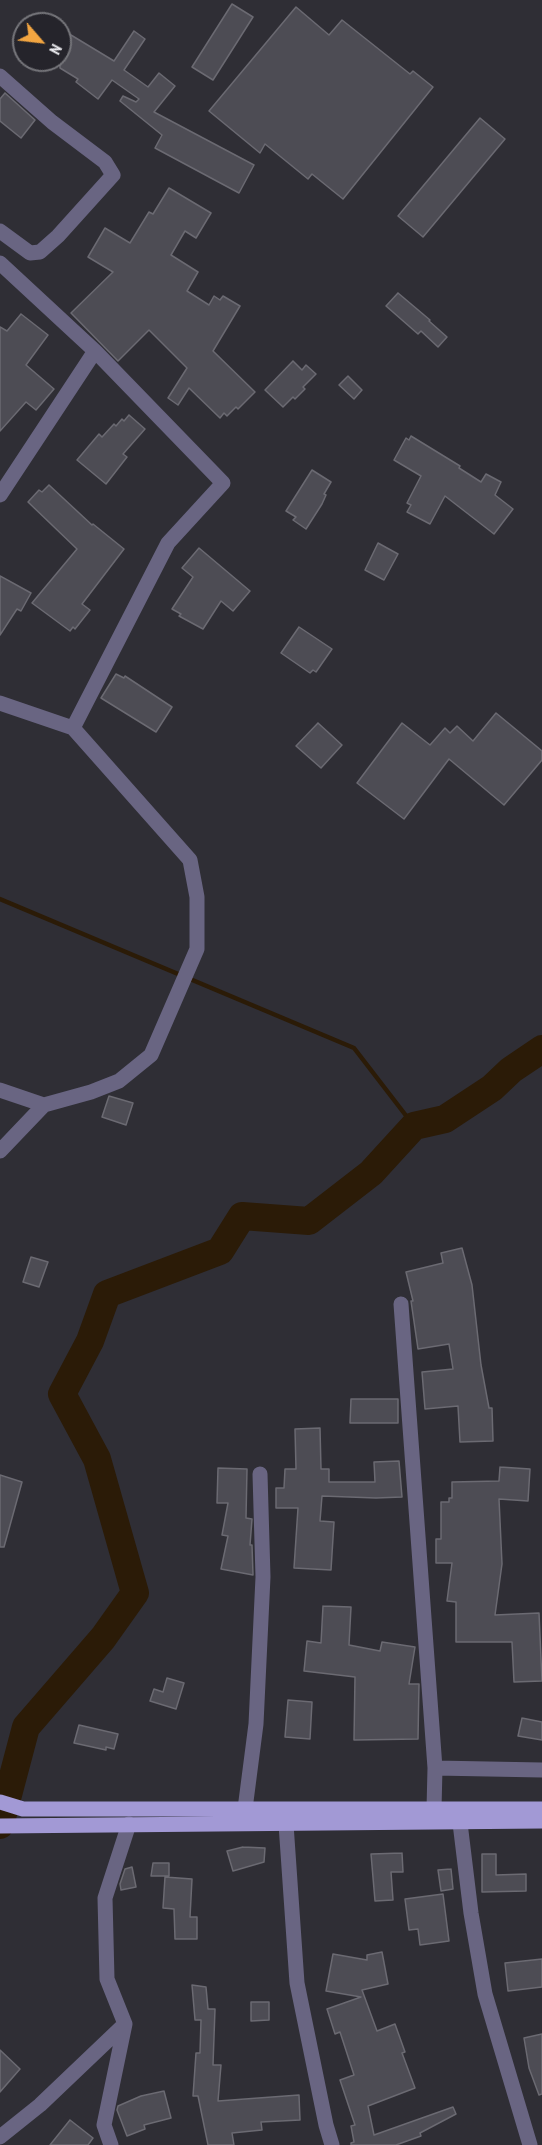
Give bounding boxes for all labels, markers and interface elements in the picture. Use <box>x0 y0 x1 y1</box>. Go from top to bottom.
north arrow <box>12 12 72 72</box>
text: N <box>45 41 67 58</box>

